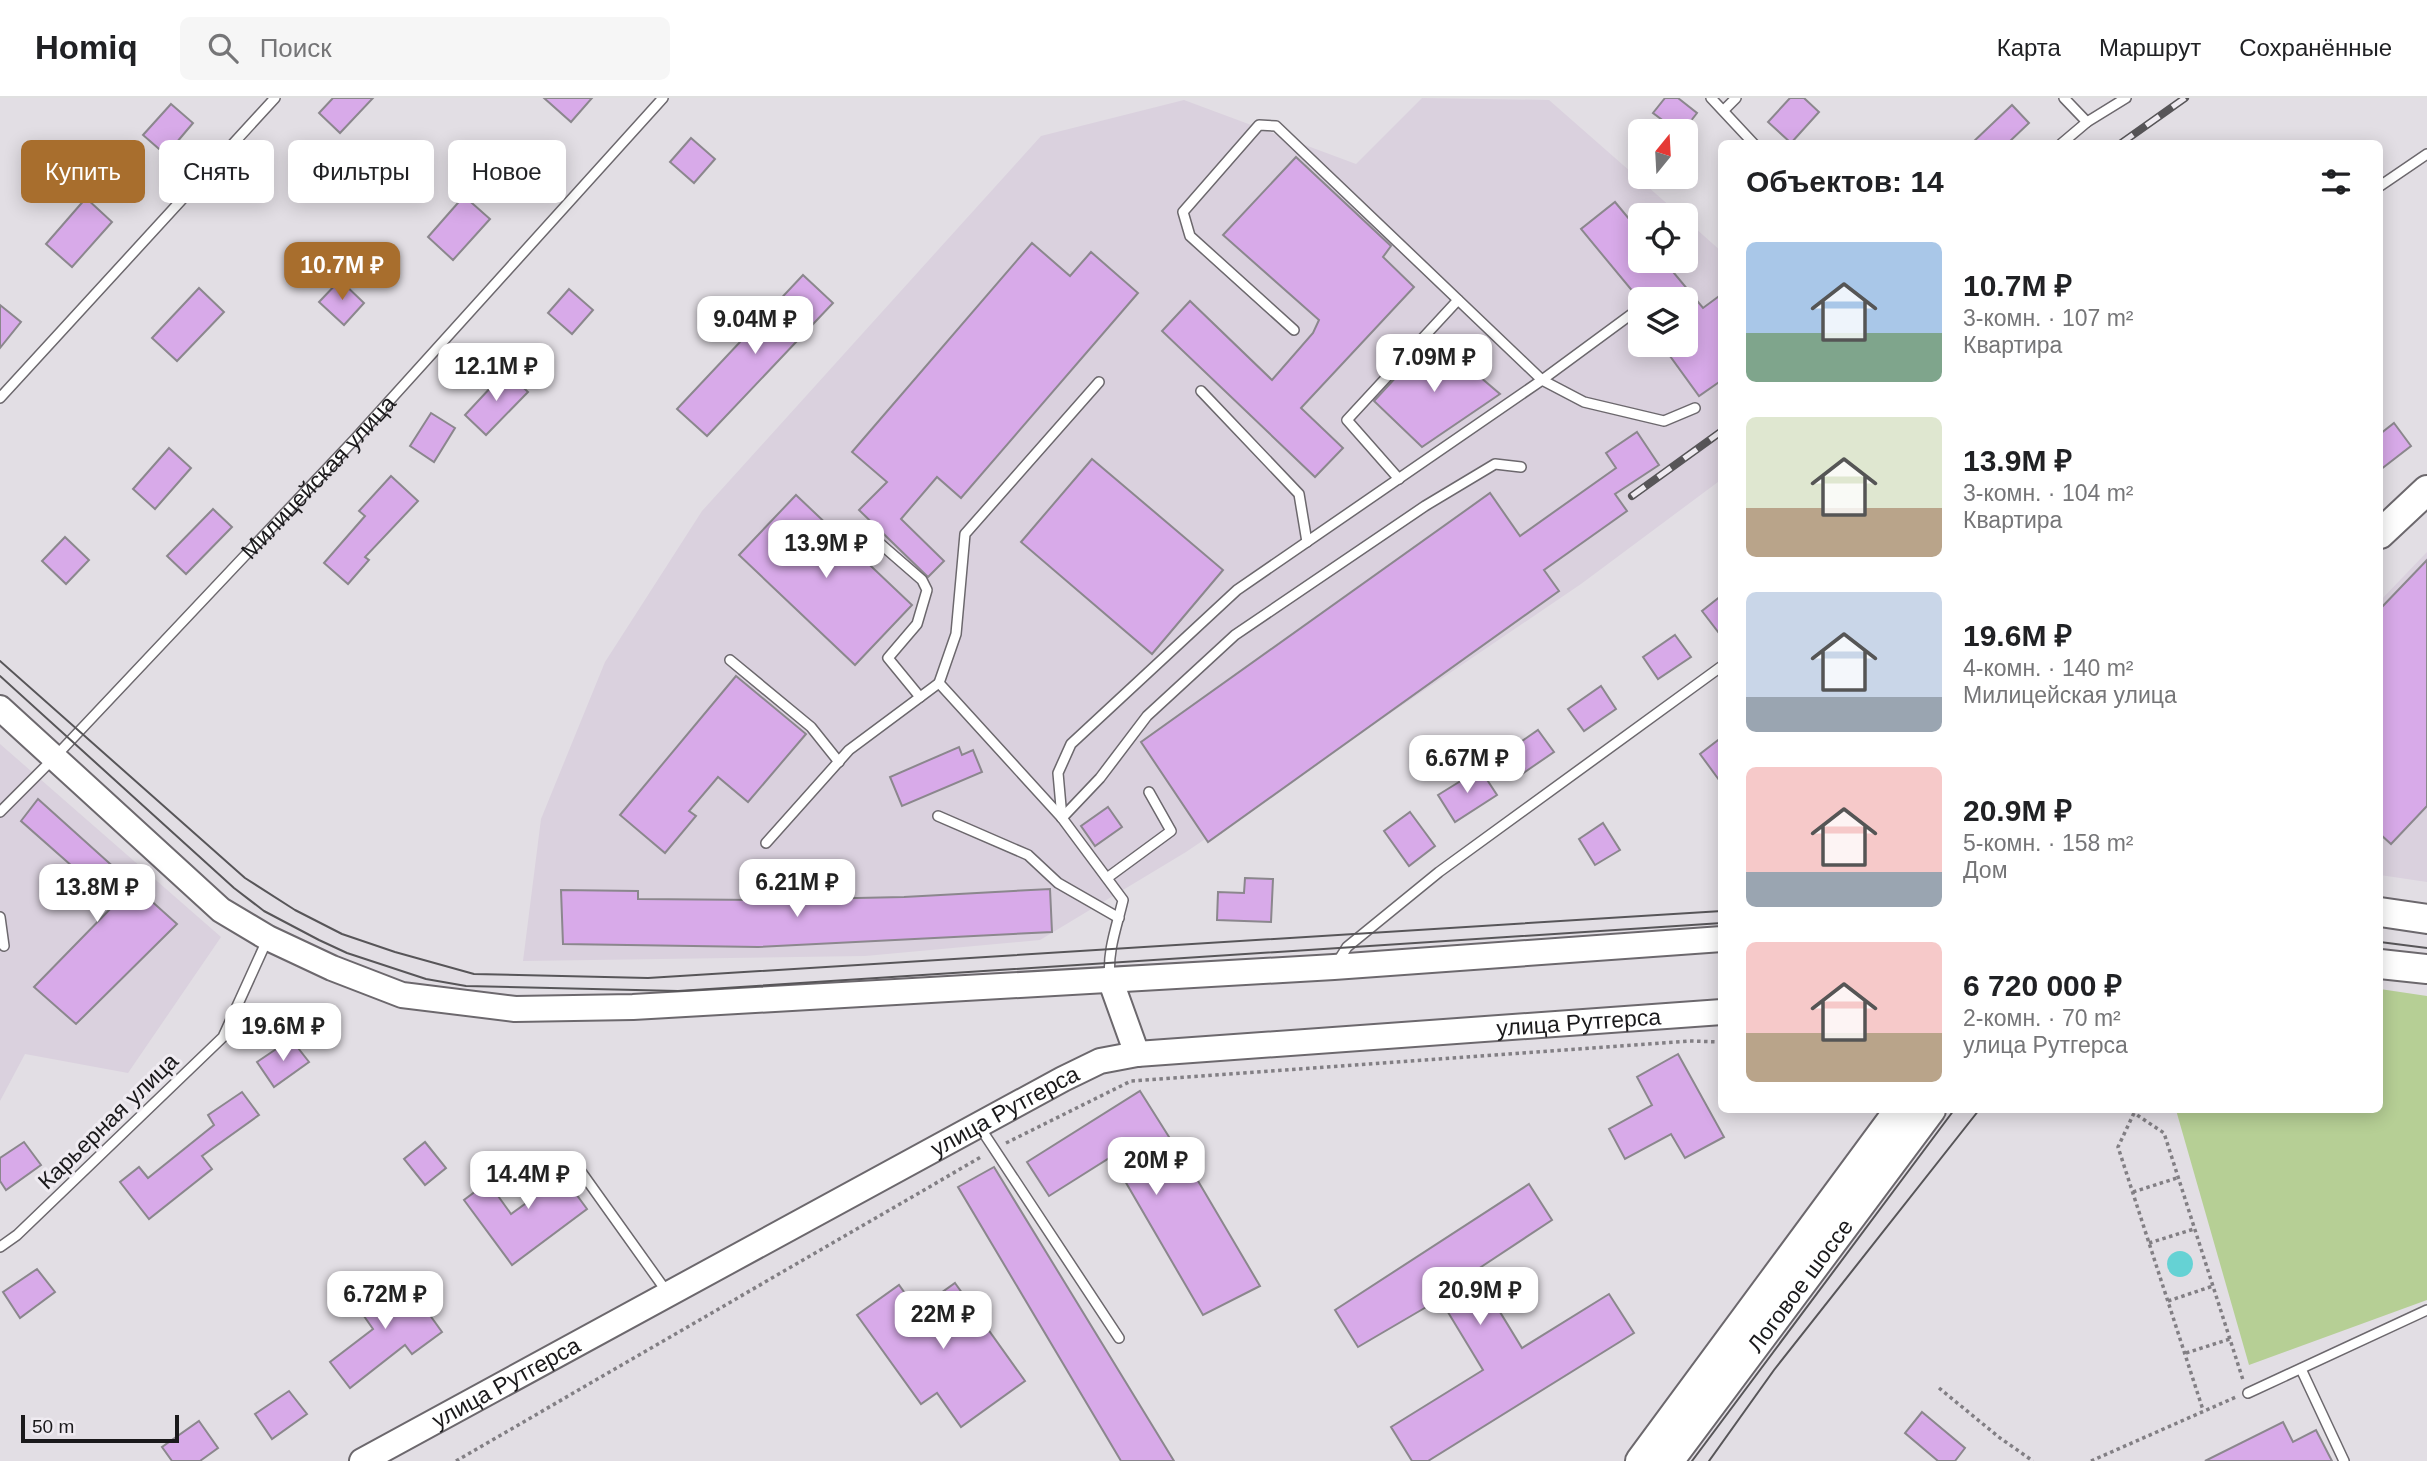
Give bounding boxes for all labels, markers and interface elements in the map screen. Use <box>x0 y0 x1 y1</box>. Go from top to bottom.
search box <box>180 17 670 80</box>
text: Homiq <box>35 29 138 66</box>
icon: search <box>204 29 242 67</box>
text: Поиск <box>260 33 332 63</box>
text: Карта <box>1997 34 2061 61</box>
text: Маршрут <box>2099 34 2201 61</box>
text: Сохранённые <box>2239 34 2392 61</box>
north arrow <box>1628 119 1698 189</box>
map controls <box>1628 119 1698 357</box>
chip: Купить <box>21 140 145 203</box>
chip: Снять <box>159 140 274 203</box>
chip: Фильтры <box>288 140 434 203</box>
chip: Новое <box>448 140 566 203</box>
icon: filters <box>2317 163 2355 201</box>
text: Объектов: 14 <box>1746 165 1944 198</box>
button: locate <box>1628 203 1698 273</box>
pin: 10.7M ₽ <box>277 242 407 302</box>
text: 10.7M ₽ <box>300 252 384 278</box>
text: 10.7M ₽ <box>1963 269 2072 302</box>
icon: home <box>1802 270 1886 354</box>
button: layers <box>1628 287 1698 357</box>
pin: 9.04M ₽ <box>690 296 820 356</box>
text: 3-комн. · 107 m² <box>1963 305 2134 331</box>
text: 9.04M ₽ <box>713 306 797 332</box>
text: Квартира <box>1963 332 2062 358</box>
pin: 7.09M ₽ <box>1369 334 1499 394</box>
pin: 12.1M ₽ <box>431 344 561 403</box>
text: 7.09M ₽ <box>1392 344 1476 370</box>
text: 12.1M ₽ <box>454 353 538 379</box>
street label: Милицейская улица <box>236 390 401 564</box>
text: 13.9M ₽ <box>1963 444 2072 477</box>
icon: home <box>1802 445 1886 529</box>
text: 3-комн. · 104 m² <box>1963 480 2134 506</box>
text: Квартира <box>1963 507 2062 533</box>
pin: 13.9M ₽ <box>761 520 891 580</box>
text: 13.9M ₽ <box>784 530 868 556</box>
text: 19.6M ₽ <box>1963 619 2072 652</box>
icon: home <box>1802 620 1886 704</box>
text: 4-комн. · 140 m² <box>1963 655 2134 681</box>
text: Милицейская улица <box>1963 682 2177 708</box>
pin: 6.67M ₽ <box>1402 736 1532 795</box>
text: 6.67M ₽ <box>1425 745 1509 771</box>
text: 20.9M ₽ <box>1963 794 2072 827</box>
icon: home <box>1802 795 1886 879</box>
text: 5-комн. · 158 m² <box>1963 830 2134 856</box>
text: Дом <box>1963 857 2007 883</box>
pin: 6.21M ₽ <box>732 860 862 919</box>
pin: 13.8M ₽ <box>32 864 162 924</box>
text: 6.21M ₽ <box>755 869 839 895</box>
text: 13.8M ₽ <box>55 874 139 900</box>
text: 6 720 000 ₽ <box>1963 969 2122 1002</box>
icon: home <box>1802 970 1886 1054</box>
street label: улица Рутгерса <box>1496 1003 1662 1041</box>
pin: 19.6M ₽ <box>218 1004 348 1063</box>
text: 2-комн. · 70 m² <box>1963 1005 2121 1031</box>
text: 19.6M ₽ <box>241 1013 325 1039</box>
text: улица Рутгерса <box>1963 1032 2128 1058</box>
street label: Карьерная улица <box>33 1048 183 1194</box>
street label: улица Рутгерса <box>926 1060 1083 1162</box>
pin: 20M ₽ <box>1107 1138 1205 1197</box>
text: 20M ₽ <box>1124 1147 1188 1173</box>
pin: 14.4M ₽ <box>463 1152 593 1211</box>
text: 14.4M ₽ <box>486 1161 570 1187</box>
street label: Логовое шоссе <box>1742 1214 1858 1357</box>
pin: 20.9M ₽ <box>1415 1268 1545 1327</box>
pin: 6.72M ₽ <box>320 1272 450 1331</box>
text: 20.9M ₽ <box>1438 1277 1522 1303</box>
text: 6.72M ₽ <box>343 1281 427 1307</box>
pin: 22M ₽ <box>894 1292 992 1351</box>
text: 22M ₽ <box>911 1301 975 1327</box>
street label: улица Рутгерса <box>427 1332 585 1433</box>
scale bar <box>21 1412 178 1444</box>
text: 50 m <box>32 1416 74 1437</box>

